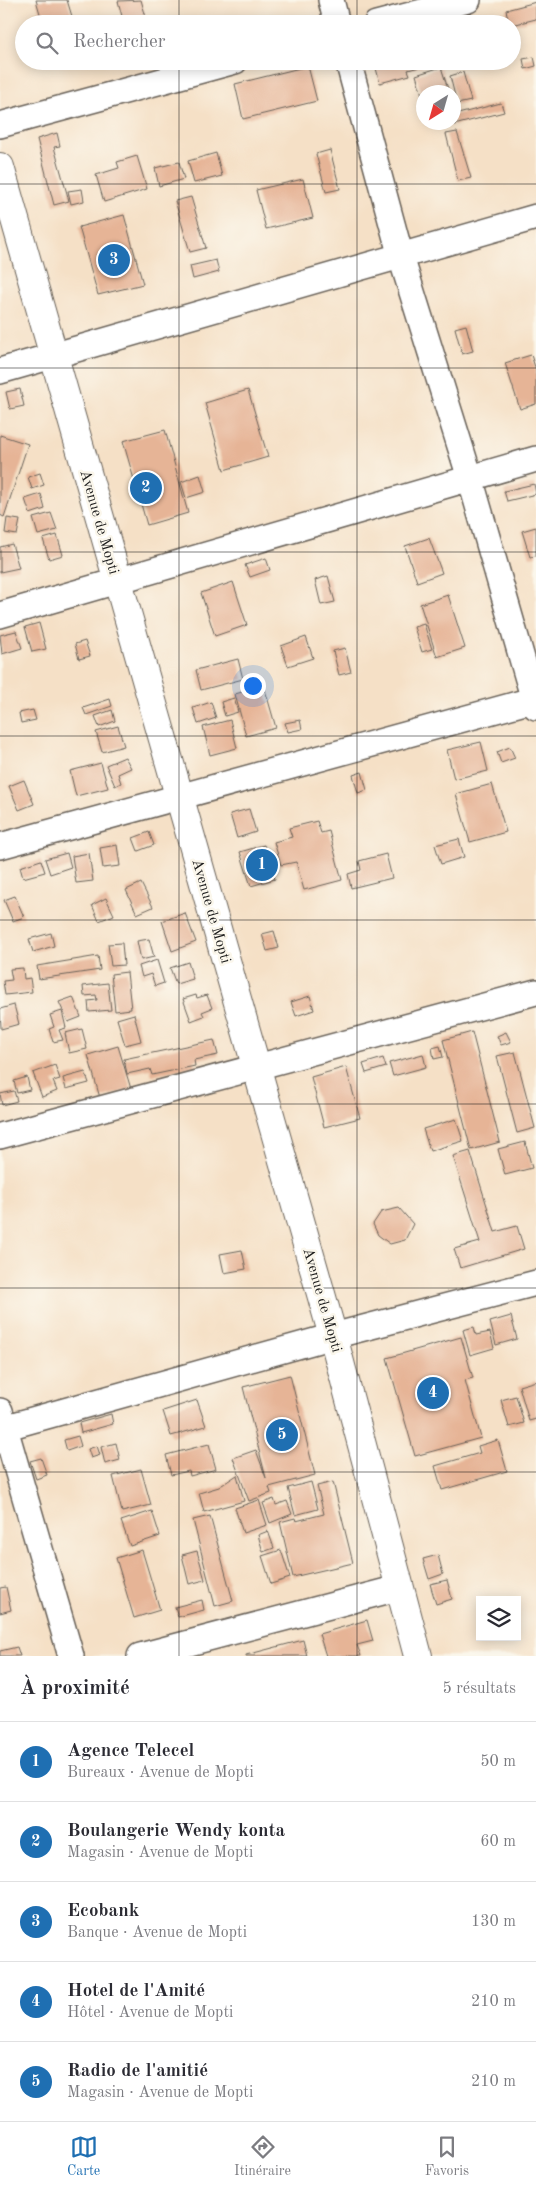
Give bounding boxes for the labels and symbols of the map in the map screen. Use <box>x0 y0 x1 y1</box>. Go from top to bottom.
north arrow <box>416 85 461 130</box>
pin: 3 <box>98 241 130 279</box>
street label: Avenue de Mopti <box>76 469 121 576</box>
pin: 2 <box>130 469 162 507</box>
your location <box>240 673 266 699</box>
pin: 1 <box>246 846 278 884</box>
street label: Avenue de Mopti <box>188 858 233 965</box>
street label: Avenue de Mopti <box>299 1247 344 1354</box>
pin: 4 <box>417 1374 449 1412</box>
pin: 5 <box>266 1416 298 1454</box>

